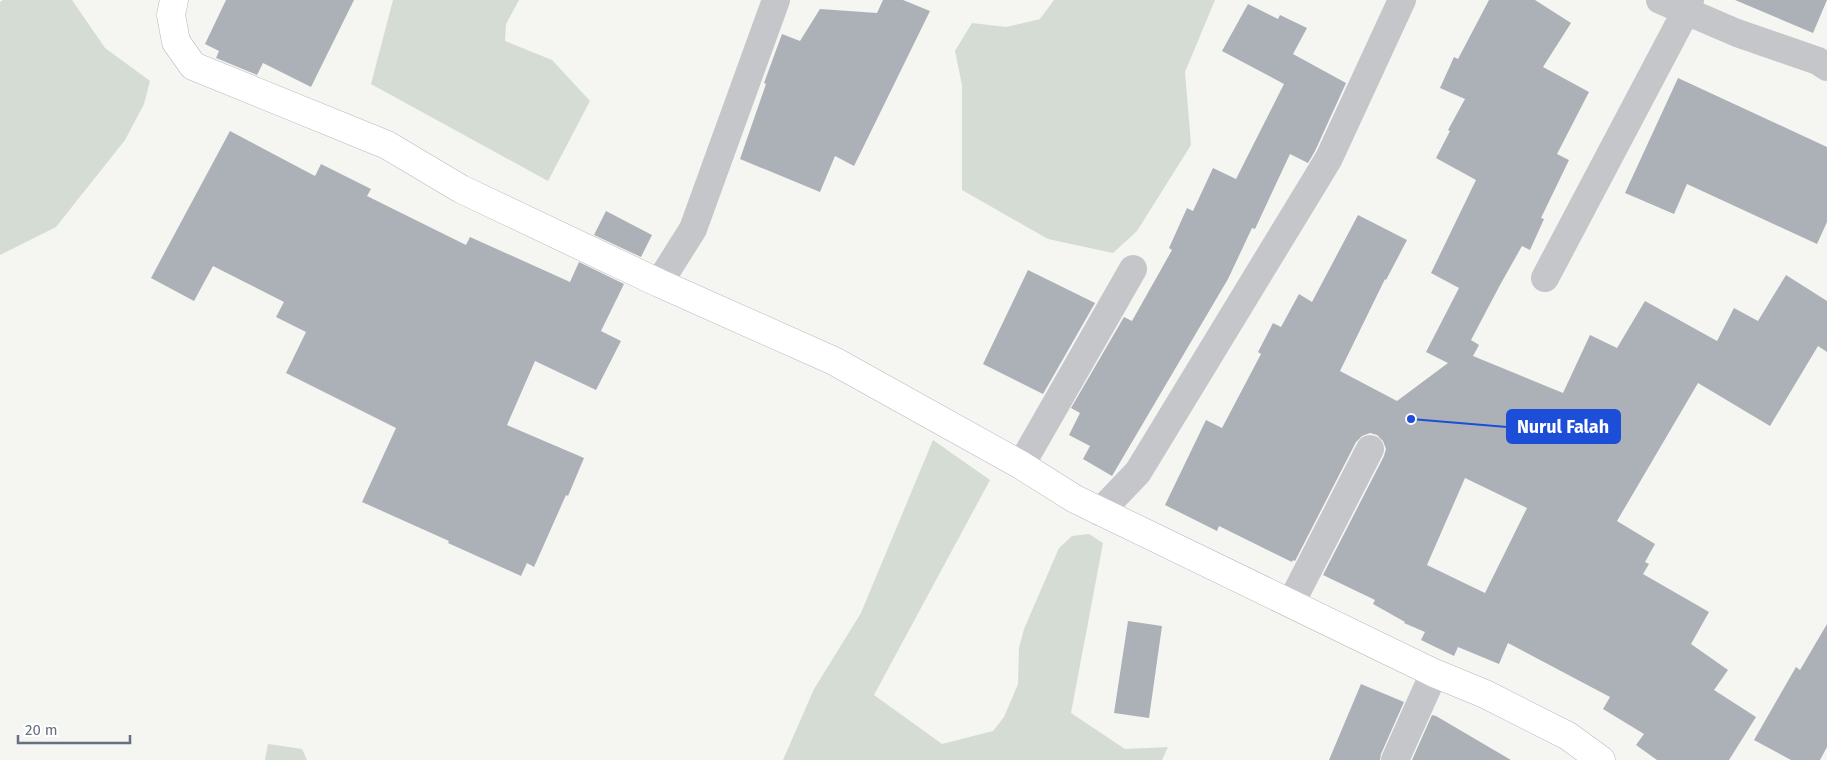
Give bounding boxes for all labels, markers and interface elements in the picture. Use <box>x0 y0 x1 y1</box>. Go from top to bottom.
callout: Nurul Falah <box>1507 410 1620 443</box>
text: Nurul Falah <box>1517 416 1609 438</box>
scale bar <box>18 712 130 744</box>
text: 20 m <box>25 721 58 739</box>

